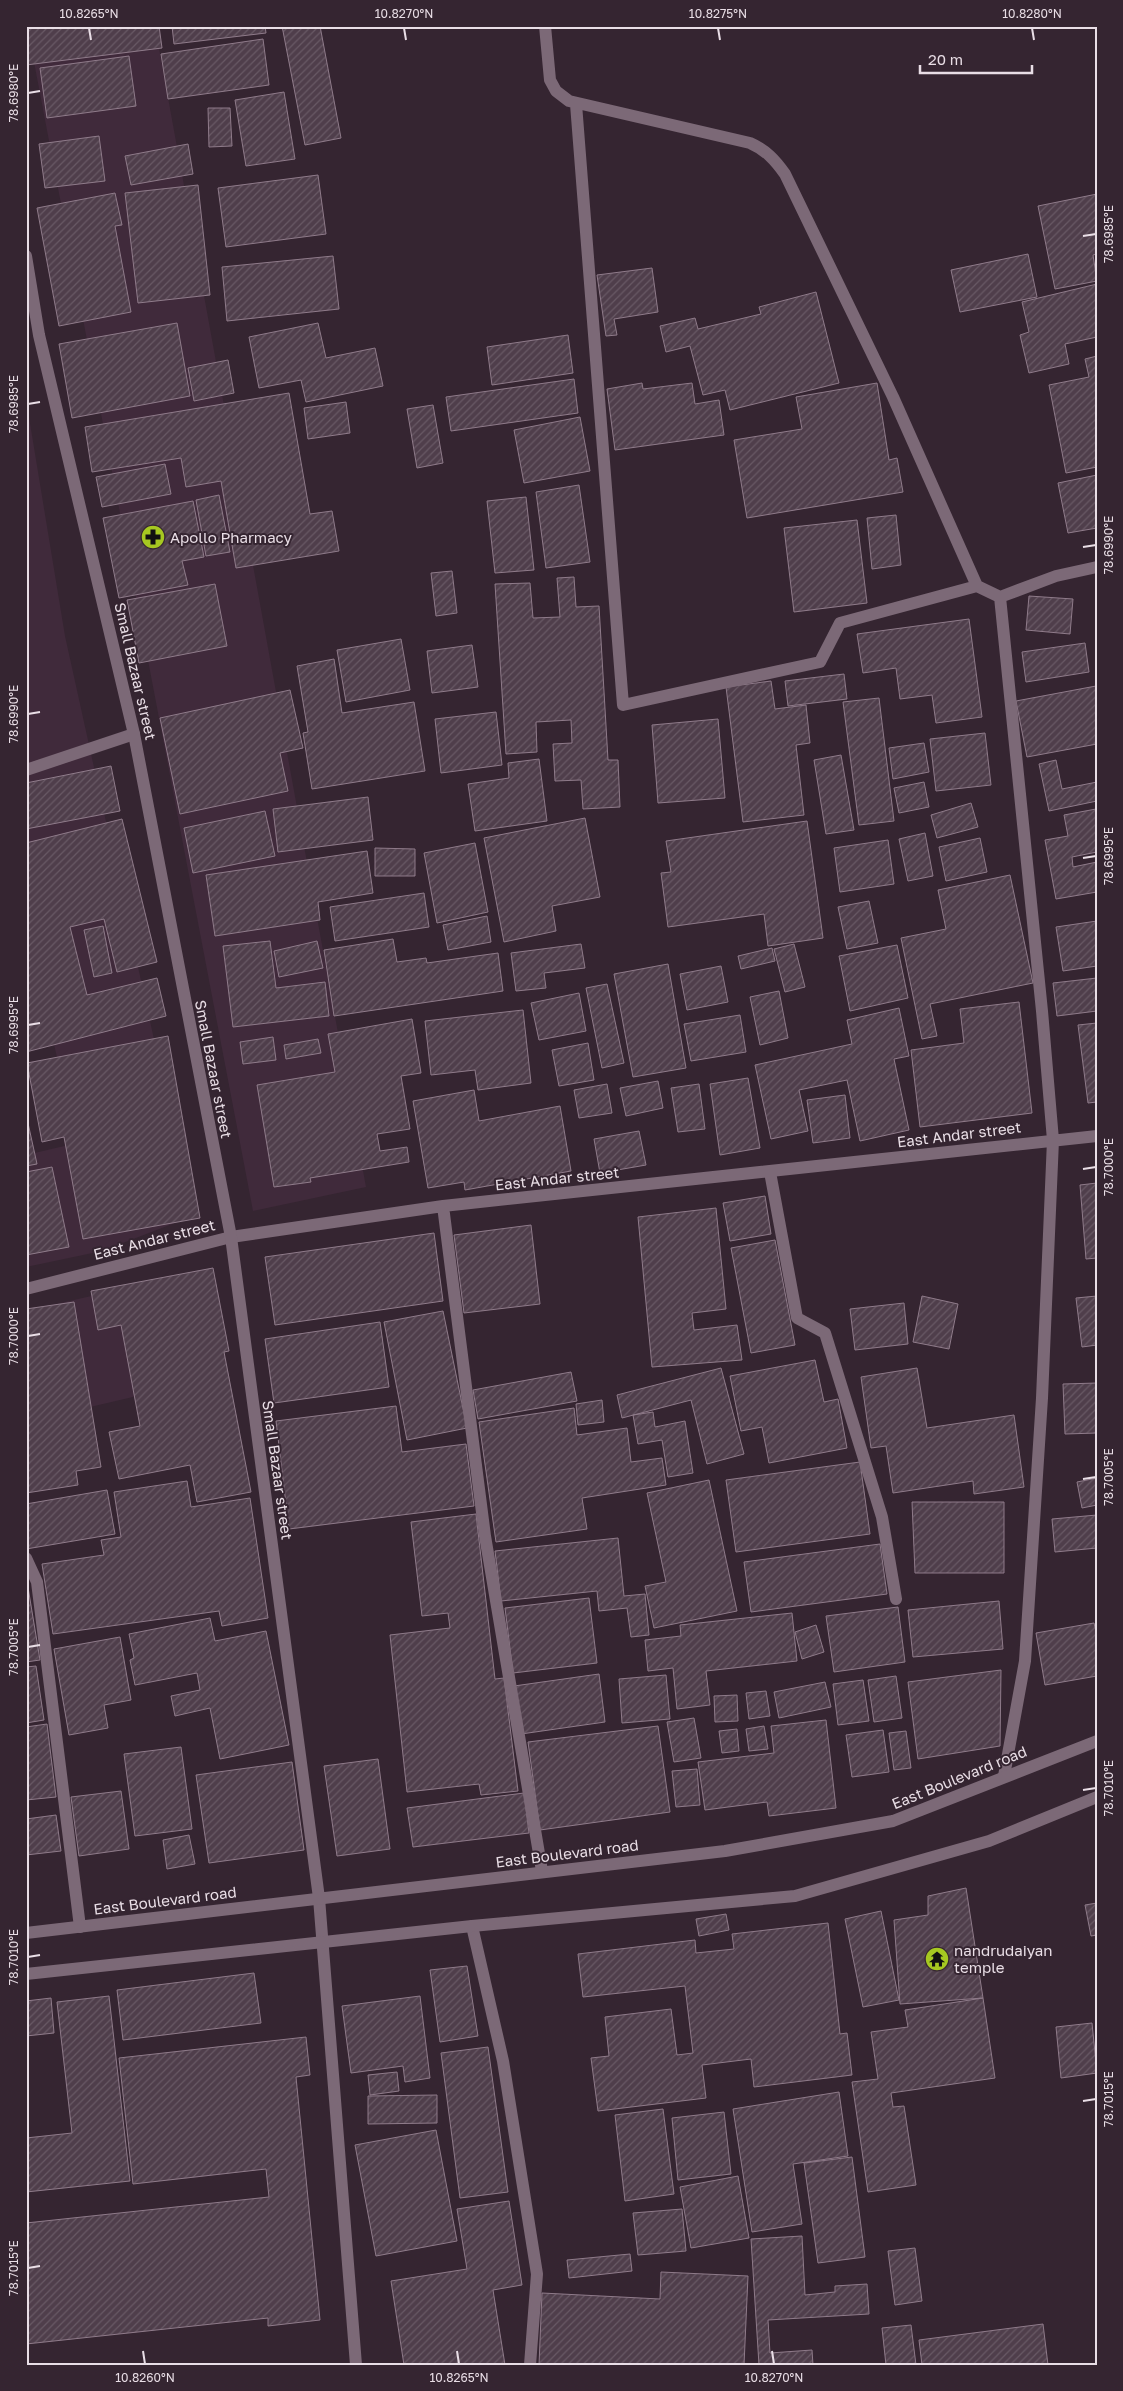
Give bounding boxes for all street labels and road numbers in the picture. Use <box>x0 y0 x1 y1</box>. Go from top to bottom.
street label: Small Bazaar street <box>111 601 161 741</box>
street label: Small Bazaar street <box>192 998 236 1140</box>
street label: East Andar street <box>896 1117 1022 1151</box>
street label: East Andar street <box>494 1163 620 1193</box>
street label: East Andar street <box>91 1215 217 1263</box>
street label: Small Bazaar street <box>259 1399 297 1541</box>
street label: East Boulevard road <box>889 1742 1029 1812</box>
street label: East Boulevard road <box>495 1835 639 1871</box>
street label: East Boulevard road <box>93 1882 237 1918</box>

